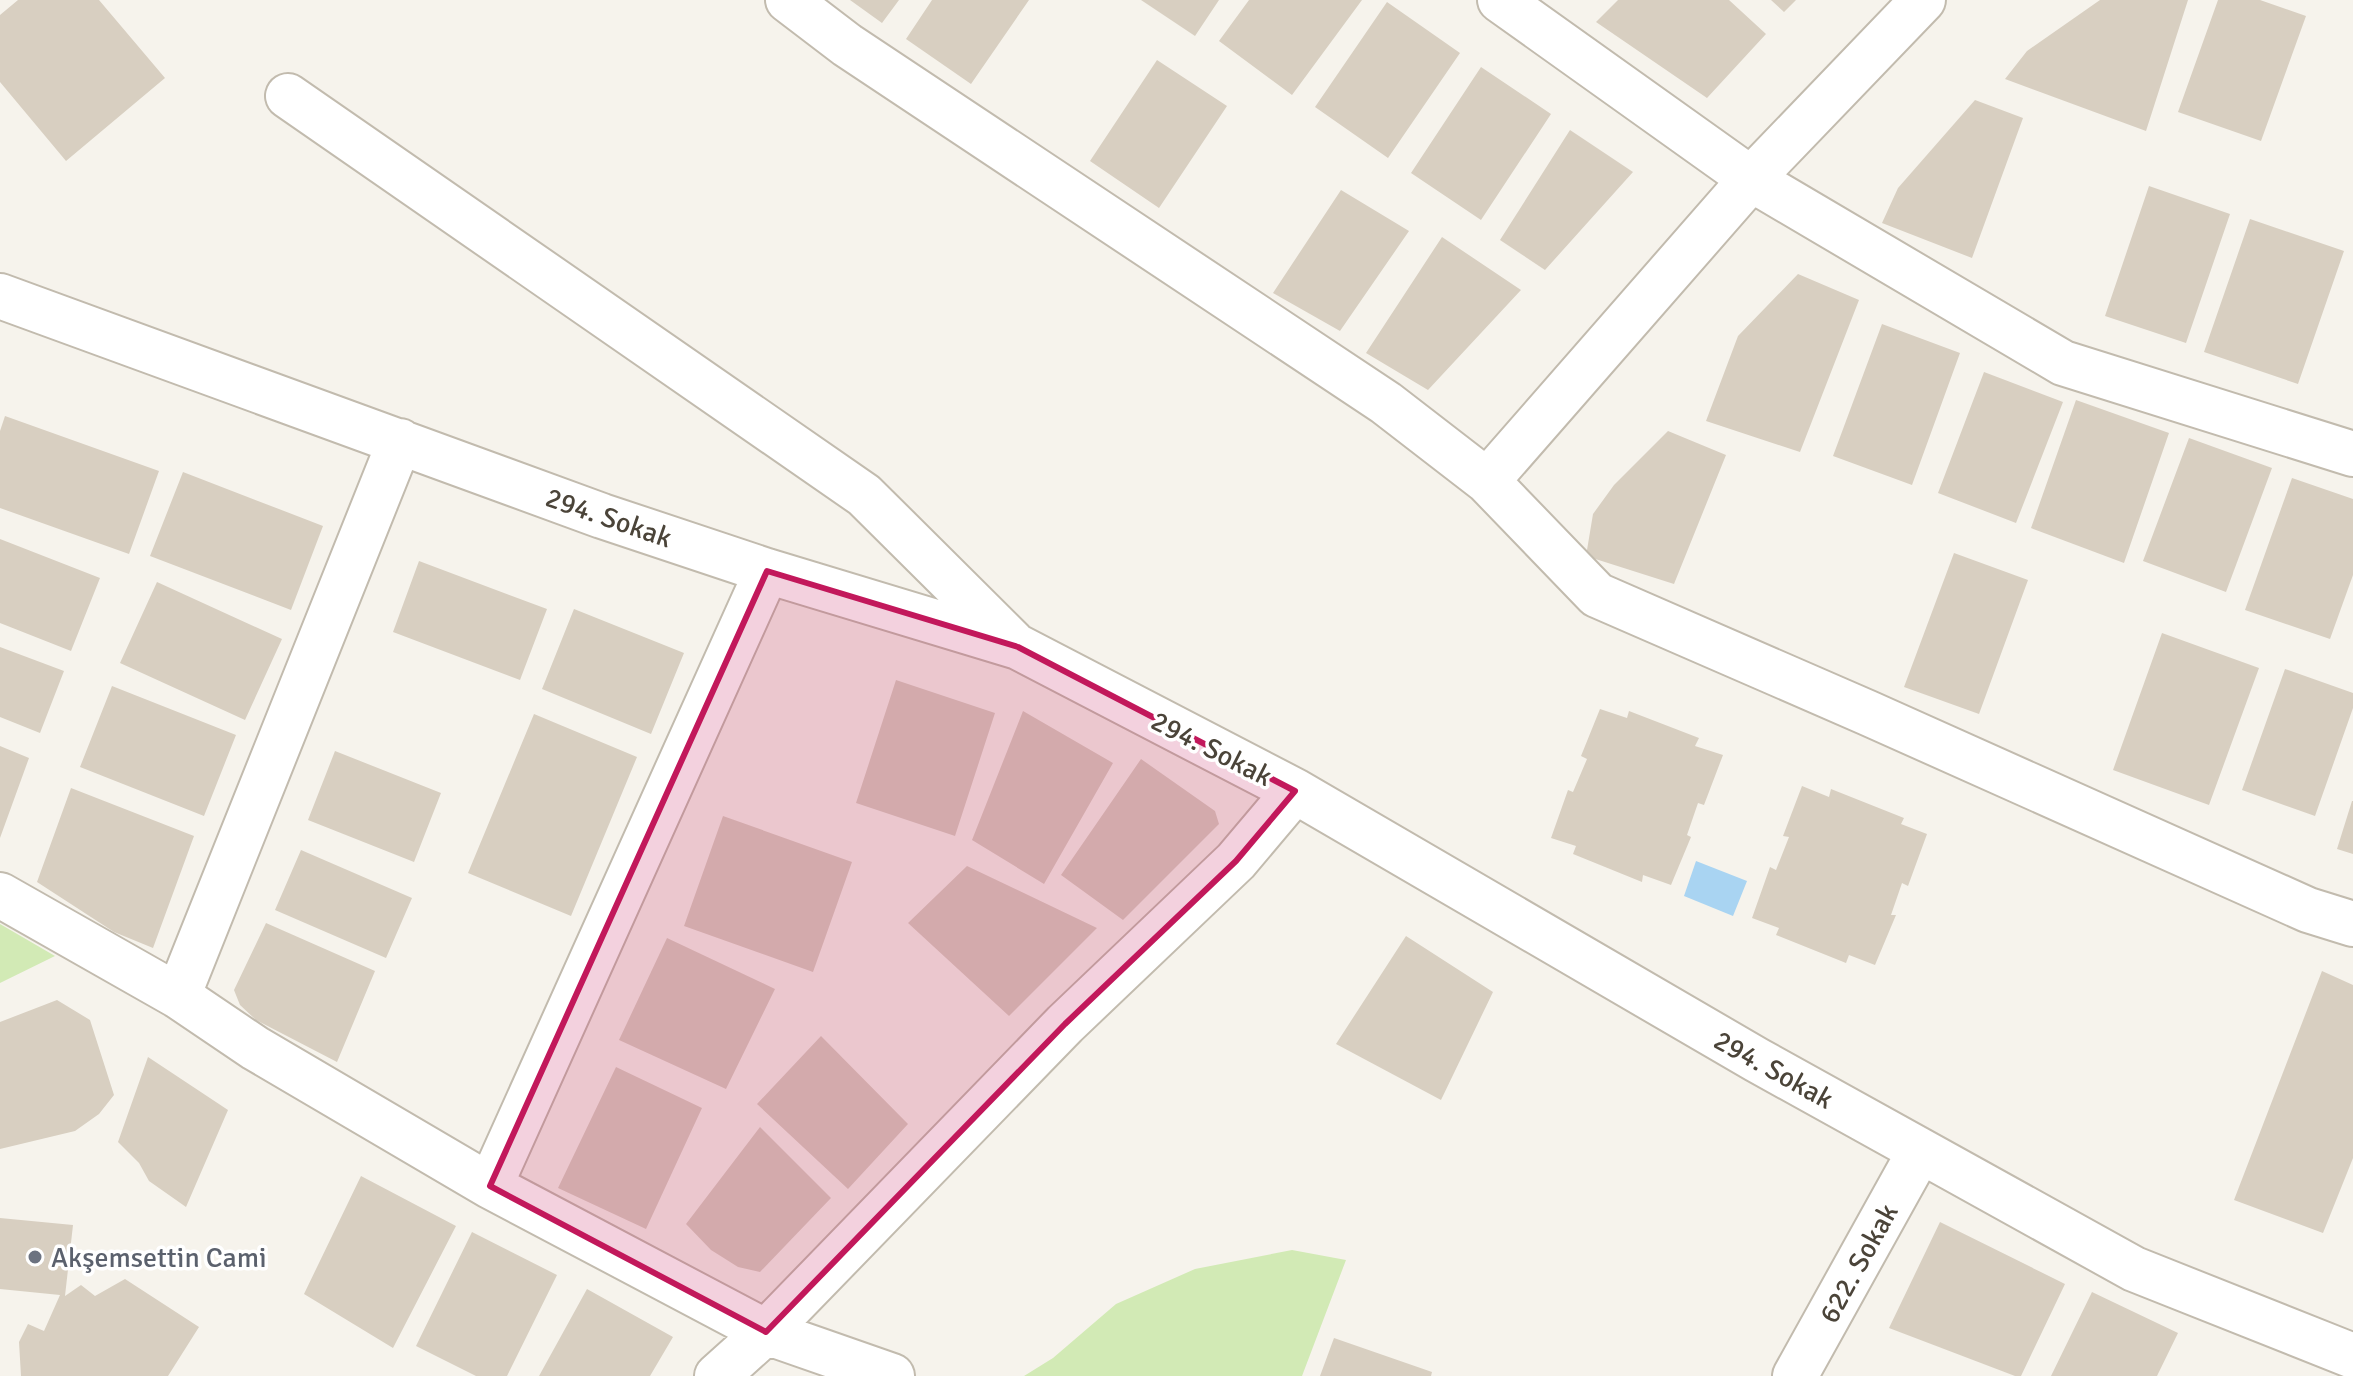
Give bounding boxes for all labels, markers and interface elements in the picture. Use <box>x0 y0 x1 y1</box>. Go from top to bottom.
street label: 294. Sokak <box>541 481 676 555</box>
street label: 294. Sokak <box>1145 704 1278 794</box>
street label: 294. Sokak <box>1708 1023 1839 1117</box>
street label: 622. Sokak <box>1812 1198 1906 1329</box>
place label: Akşemsettin Cami <box>51 1241 267 1275</box>
marker: Akşemsettin Cami <box>26 1248 44 1266</box>

